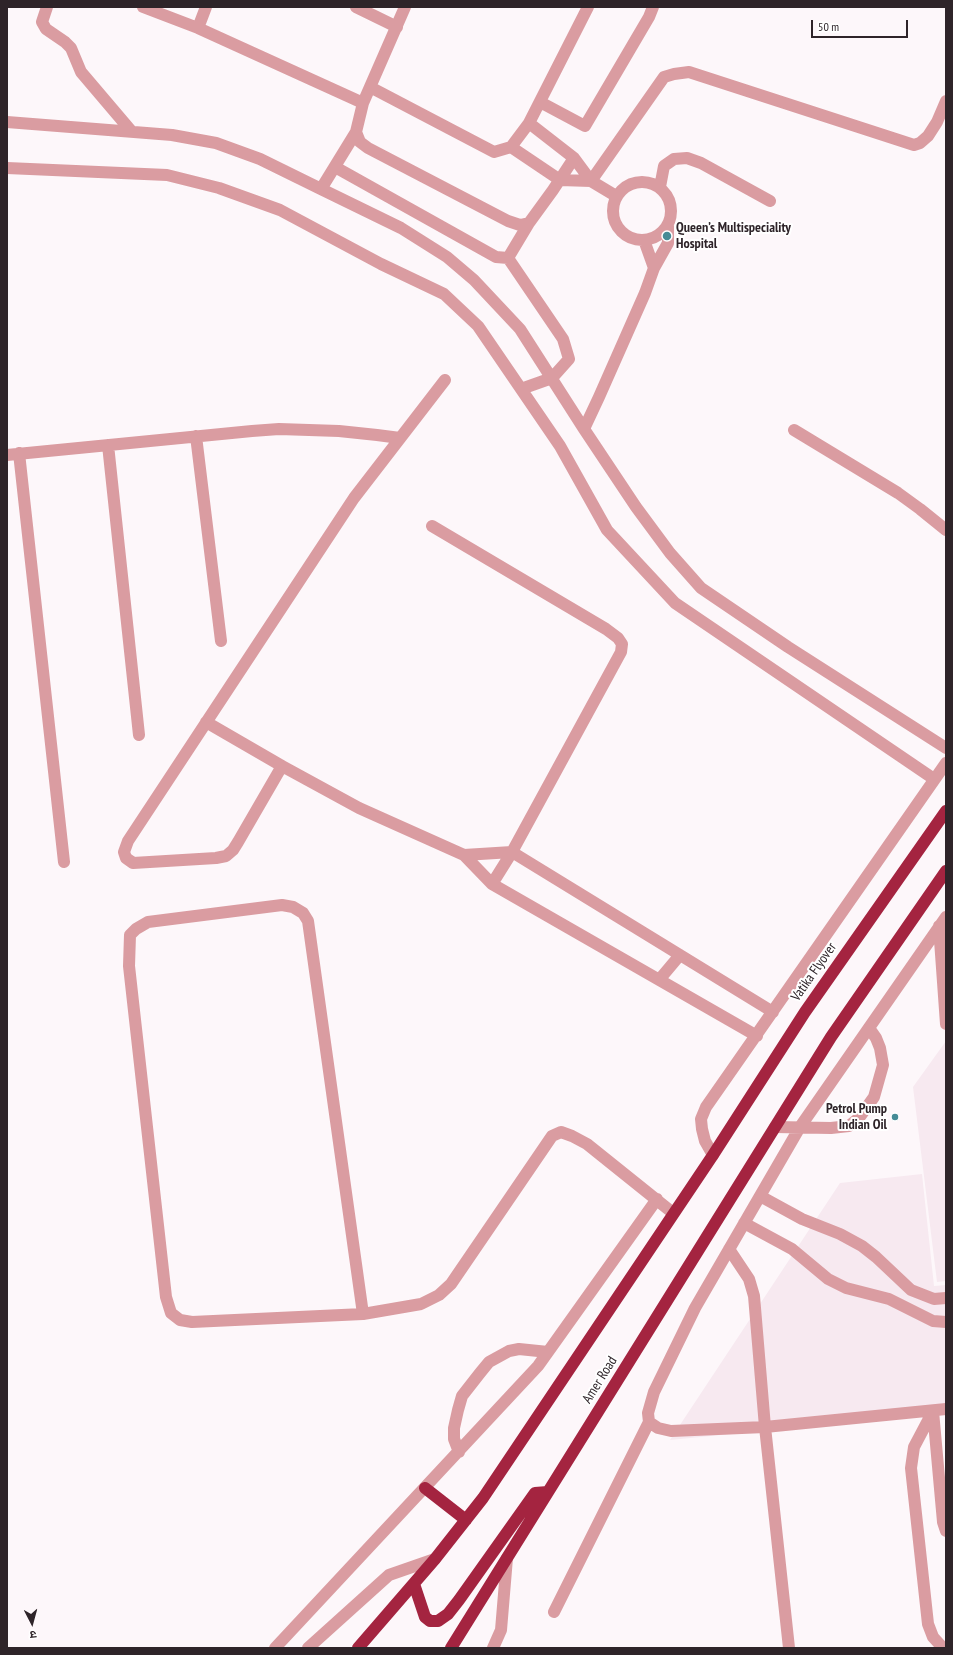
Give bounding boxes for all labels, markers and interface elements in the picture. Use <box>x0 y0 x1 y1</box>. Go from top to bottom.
scale bar <box>813 12 910 38</box>
text: 50 m <box>818 19 839 34</box>
place label: Queen’s Multispeciality Hospital <box>676 220 791 252</box>
marker: Queen’s Multispeciality Hospital <box>661 230 673 242</box>
street label: Vatika Flyover <box>788 939 840 1005</box>
place label: Petrol Pump Indian Oil <box>826 1101 887 1134</box>
marker: Petrol Pump Indian Oil <box>890 1112 900 1122</box>
street label: Amer Road <box>579 1353 621 1407</box>
north arrow <box>12 1603 52 1643</box>
text: उ <box>29 1628 37 1642</box>

